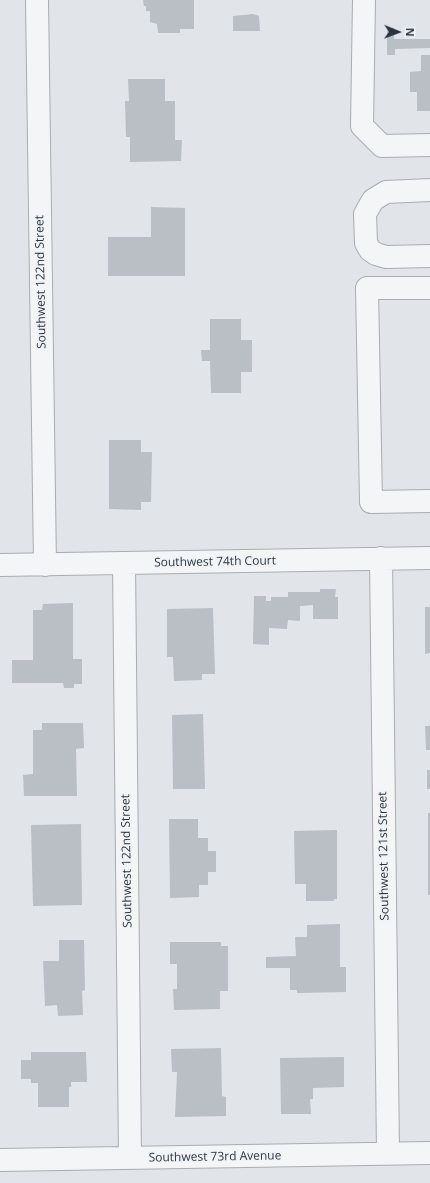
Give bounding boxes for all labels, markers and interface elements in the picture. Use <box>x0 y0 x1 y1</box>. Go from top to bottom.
north arrow <box>378 12 418 52</box>
text: N <box>403 28 418 37</box>
street label: Southwest 122nd Street <box>33 215 49 349</box>
street label: Southwest 74th Court <box>154 554 276 570</box>
street label: Southwest 121st Street <box>376 791 392 921</box>
street label: Southwest 122nd Street <box>119 794 135 928</box>
street label: Southwest 73rd Avenue <box>148 1149 282 1165</box>

